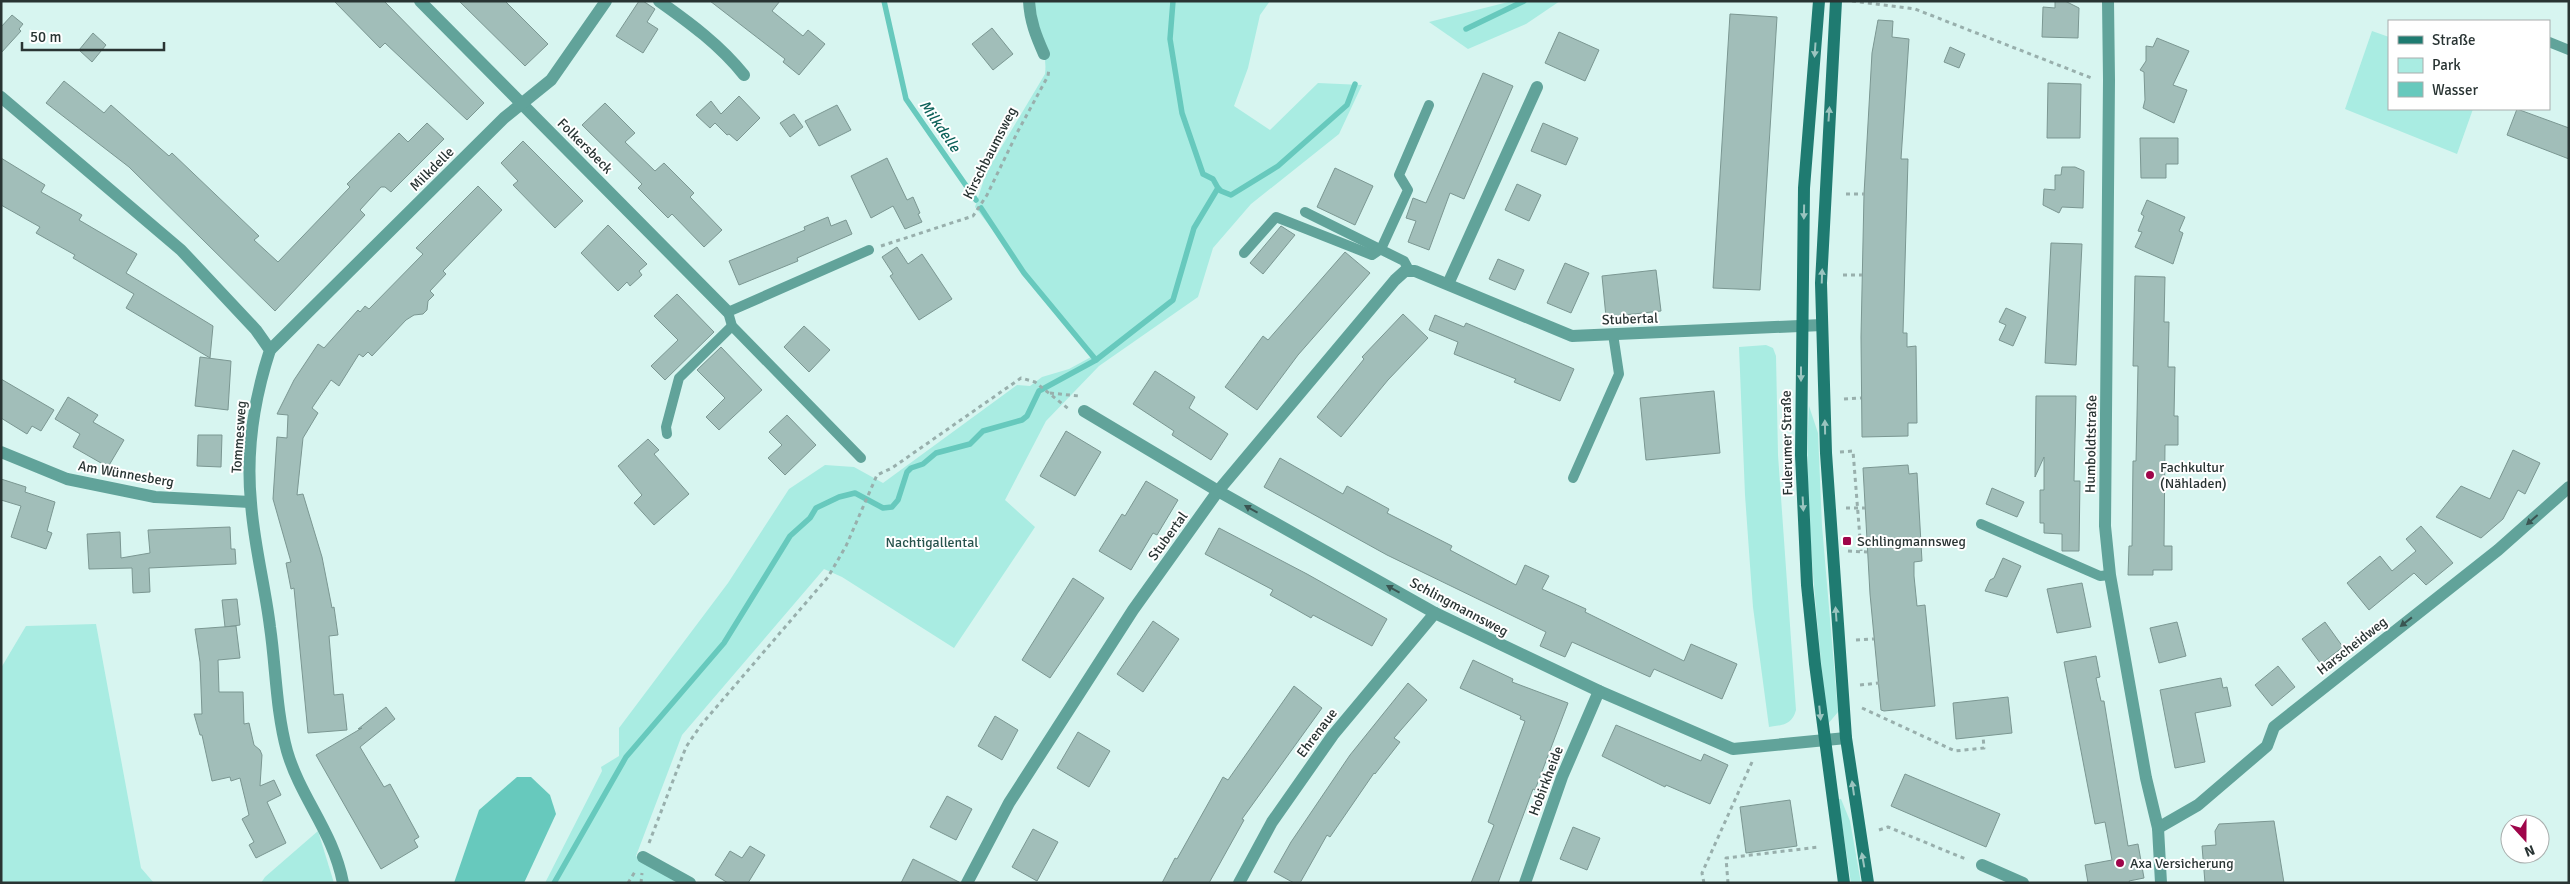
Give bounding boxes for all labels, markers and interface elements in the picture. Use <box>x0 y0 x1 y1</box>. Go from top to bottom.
scale bar <box>22 20 165 52</box>
legend <box>2388 20 2550 110</box>
text: 50 m <box>30 28 61 46</box>
text: Straße <box>2432 31 2476 49</box>
one-way arrow <box>1810 42 1818 58</box>
text: Park <box>2432 56 2461 74</box>
text: Wasser <box>2432 81 2478 99</box>
water label: Milkdelle <box>916 97 965 157</box>
street label: Kirschbaumsweg <box>959 104 1021 202</box>
one-way arrow <box>1825 106 1833 122</box>
street label: Folkersbeck <box>554 115 616 177</box>
street label: Milkdelle <box>406 143 458 195</box>
one-way arrow <box>1800 204 1808 220</box>
one-way arrow <box>1818 268 1826 284</box>
street label: Stubertal <box>1602 310 1658 328</box>
one-way arrow <box>1797 367 1805 383</box>
street label: Fulerumer Straße <box>1778 390 1796 496</box>
street label: Humboldtstraße <box>2082 395 2100 493</box>
street label: Tommesweg <box>228 400 250 474</box>
one-way arrow <box>1821 419 1829 435</box>
street label: Am Wünnesberg <box>77 457 175 491</box>
place label: Fachkultur (Nähladen) <box>2160 459 2227 492</box>
marker: Fachkultur (Nähladen) <box>2144 469 2156 481</box>
one-way arrow <box>1800 496 1808 512</box>
one-way arrow <box>1245 505 1258 514</box>
street label: Stubertal <box>1145 508 1191 564</box>
one-way arrow <box>2526 514 2539 525</box>
place label: Schlingmannsweg <box>1857 533 1966 550</box>
park label: Nachtigallental <box>886 534 978 551</box>
marker: Schlingmannsweg <box>1841 535 1853 547</box>
street label: Schlingmannsweg <box>1407 574 1511 640</box>
one-way arrow <box>1386 585 1400 593</box>
one-way arrow <box>1831 606 1839 622</box>
street label: Harscheidweg <box>2313 613 2391 679</box>
one-way arrow <box>2400 617 2413 628</box>
street label: Ehrenaue <box>1293 705 1341 761</box>
one-way arrow <box>1816 705 1824 721</box>
street label: Hobirkheide <box>1525 744 1567 818</box>
one-way arrow <box>1849 780 1857 796</box>
north arrow <box>2500 814 2550 864</box>
text: N <box>2522 841 2537 860</box>
one-way arrow <box>1859 851 1867 867</box>
place label: Axa Versicherung <box>2130 855 2234 872</box>
marker: Axa Versicherung <box>2114 857 2126 869</box>

